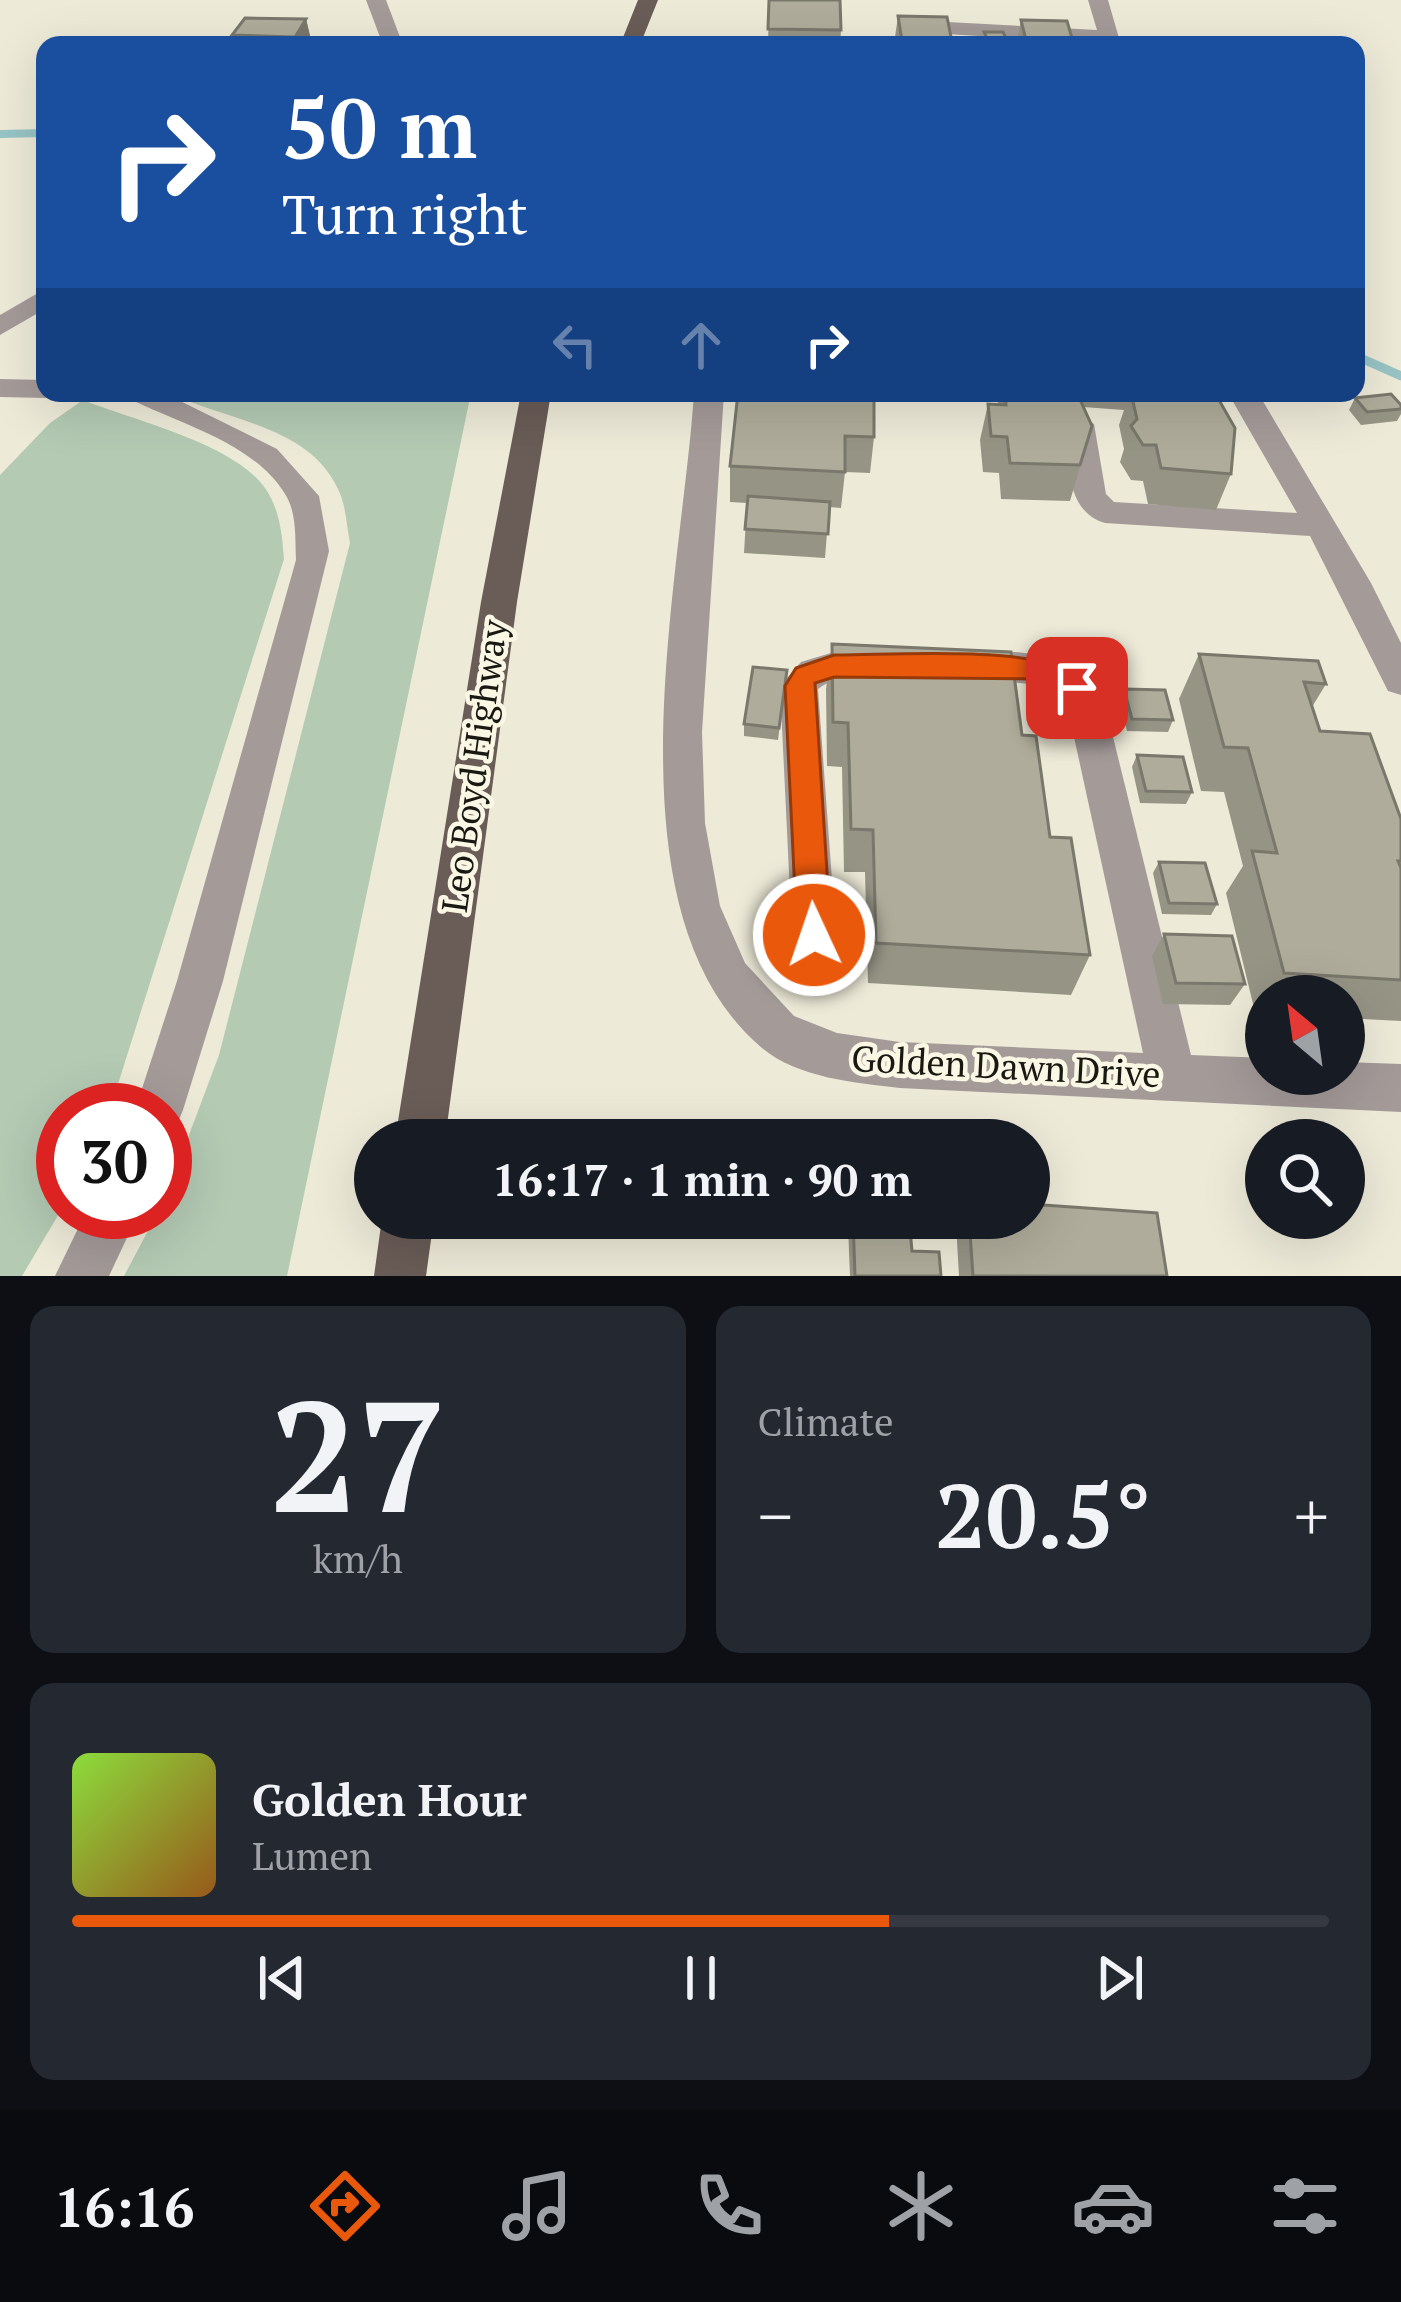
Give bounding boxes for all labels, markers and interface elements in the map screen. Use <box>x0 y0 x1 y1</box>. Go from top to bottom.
text: 50 m <box>282 71 477 182</box>
icon: right <box>84 84 240 240</box>
text: Turn right <box>282 178 528 249</box>
icon: left <box>542 312 608 378</box>
icon: ahead <box>668 312 734 378</box>
icon: right <box>794 312 860 378</box>
street label: Leo Boyd Highway <box>430 616 517 915</box>
pin <box>1026 637 1128 739</box>
icon: arrive <box>1044 655 1110 721</box>
position arrow <box>751 872 877 998</box>
north arrow <box>1245 975 1365 1095</box>
map controls <box>1245 975 1365 1239</box>
street label: Golden Dawn Drive <box>850 1034 1162 1097</box>
speed limit sign: 30 <box>36 1083 192 1239</box>
button: search <box>1245 1119 1365 1239</box>
text: 16:17 · 1 min · 90 m <box>492 1149 912 1209</box>
text: 27 <box>270 1350 446 1557</box>
text: Climate <box>758 1395 894 1447</box>
text: 20.5° <box>935 1454 1151 1574</box>
text: − <box>758 1471 793 1559</box>
text: + <box>1294 1471 1329 1559</box>
text: km/h <box>313 1532 403 1584</box>
text: Golden Hour <box>252 1769 527 1829</box>
text: Lumen <box>252 1829 372 1881</box>
icon: previous <box>249 1945 315 2011</box>
icon: pause <box>668 1945 734 2011</box>
icon: next <box>1087 1945 1153 2011</box>
icon: directions <box>303 2164 387 2248</box>
icon: music <box>495 2164 579 2248</box>
icon: phone <box>687 2164 771 2248</box>
icon: climate <box>879 2164 963 2248</box>
icon: car <box>1071 2164 1155 2248</box>
icon: filters <box>1263 2164 1347 2248</box>
text: 16:16 <box>54 2171 195 2242</box>

